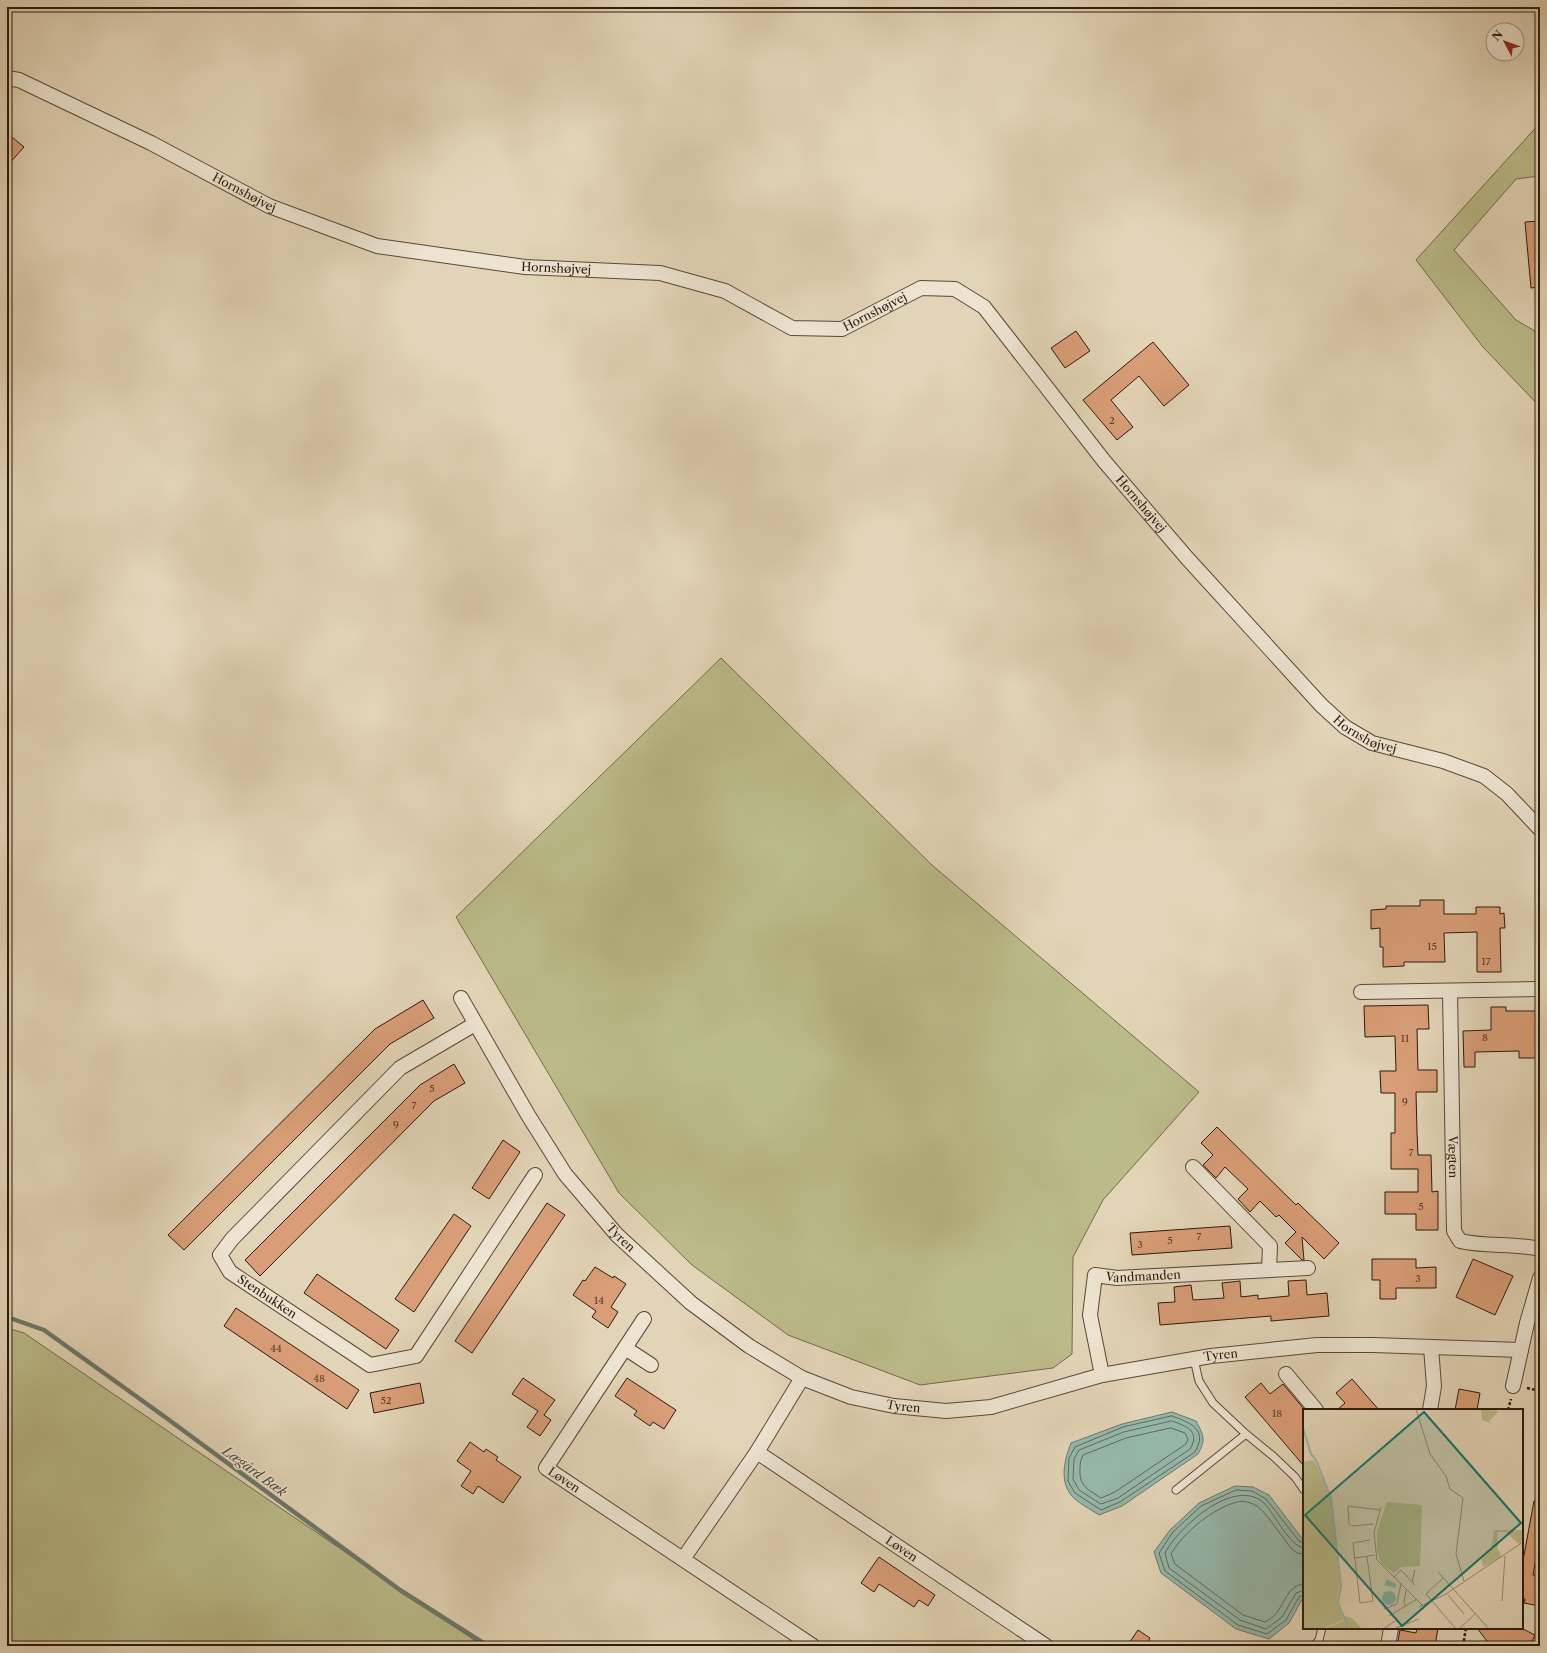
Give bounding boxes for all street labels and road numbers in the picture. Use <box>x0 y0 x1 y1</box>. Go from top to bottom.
street label: Hornshøjvej <box>210 169 278 215</box>
street label: Hornshøjvej <box>521 259 591 277</box>
street label: Hornshøjvej <box>840 289 909 334</box>
street label: Hornshøjvej <box>1113 472 1170 535</box>
street label: Hornshøjvej <box>1330 712 1398 756</box>
street label: Vægten <box>1445 1135 1461 1179</box>
street label: Tyren <box>603 1220 639 1255</box>
street label: Vandmanden <box>1104 1267 1182 1285</box>
street label: Stenbukken <box>235 1271 300 1322</box>
street label: Tyren <box>1202 1345 1239 1364</box>
street label: Tyren <box>885 1397 922 1416</box>
street label: Løven <box>545 1464 584 1496</box>
street label: Løven <box>883 1532 921 1565</box>

